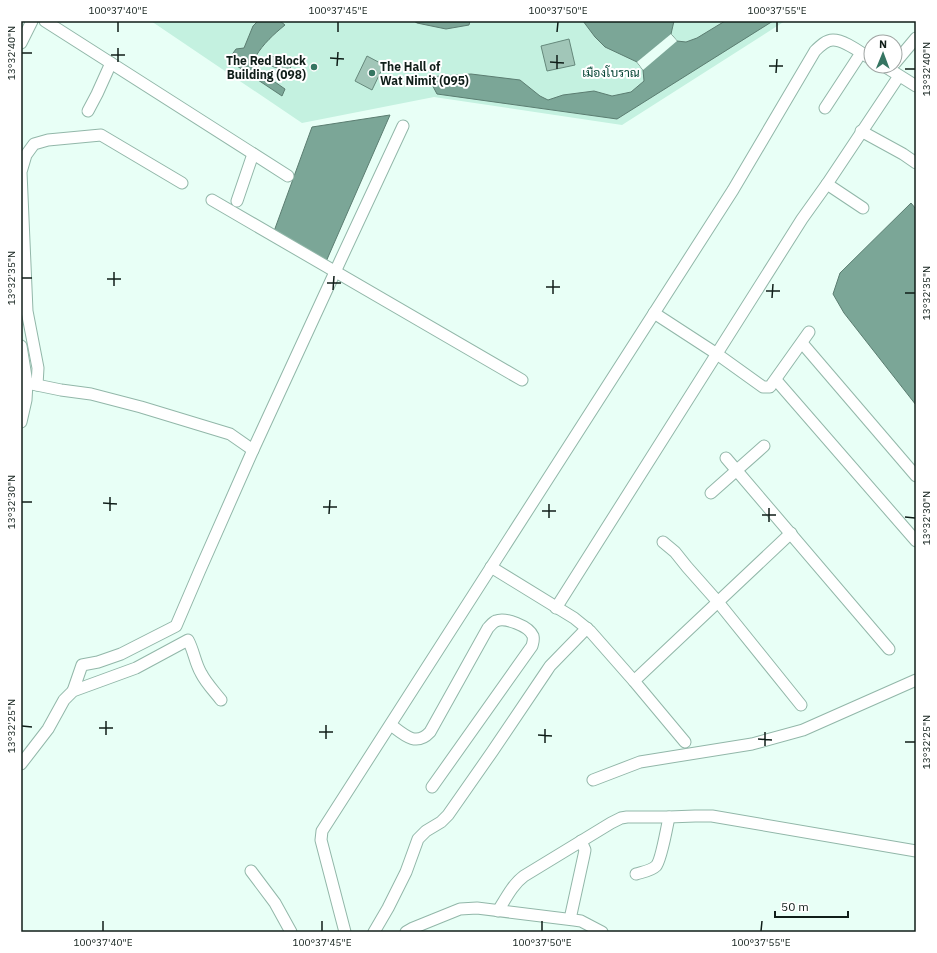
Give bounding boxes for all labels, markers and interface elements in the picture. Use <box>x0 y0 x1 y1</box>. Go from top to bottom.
text: 100°37'40"E <box>88 4 148 17</box>
text: 100°37'45"E <box>308 4 368 17</box>
text: 100°37'50"E <box>528 4 588 17</box>
text: 100°37'55"E <box>747 4 807 17</box>
text: 13°32'40"N <box>5 26 18 80</box>
north arrow <box>863 34 903 74</box>
text: N <box>879 37 887 51</box>
text: 13°32'40"N <box>920 42 933 96</box>
place label: The Red Block Building (098) <box>226 53 306 82</box>
place label: The Hall of Wat Nimit (095) <box>380 59 469 88</box>
marker: The Red Block Building (098) <box>309 62 319 72</box>
park label: เมืองโบราณ <box>582 65 640 80</box>
marker: The Hall of Wat Nimit (095) <box>367 68 377 78</box>
text: 13°32'35"N <box>5 251 18 305</box>
text: 13°32'35"N <box>920 266 933 320</box>
text: 13°32'30"N <box>5 475 18 529</box>
text: 13°32'30"N <box>920 491 933 545</box>
text: 13°32'25"N <box>5 699 18 753</box>
text: 13°32'25"N <box>920 715 933 769</box>
scale bar <box>775 893 848 919</box>
text: 50 m <box>781 899 809 914</box>
text: 100°37'40"E <box>73 936 133 949</box>
text: 100°37'45"E <box>292 936 352 949</box>
text: 100°37'50"E <box>512 936 572 949</box>
text: 100°37'55"E <box>731 936 791 949</box>

